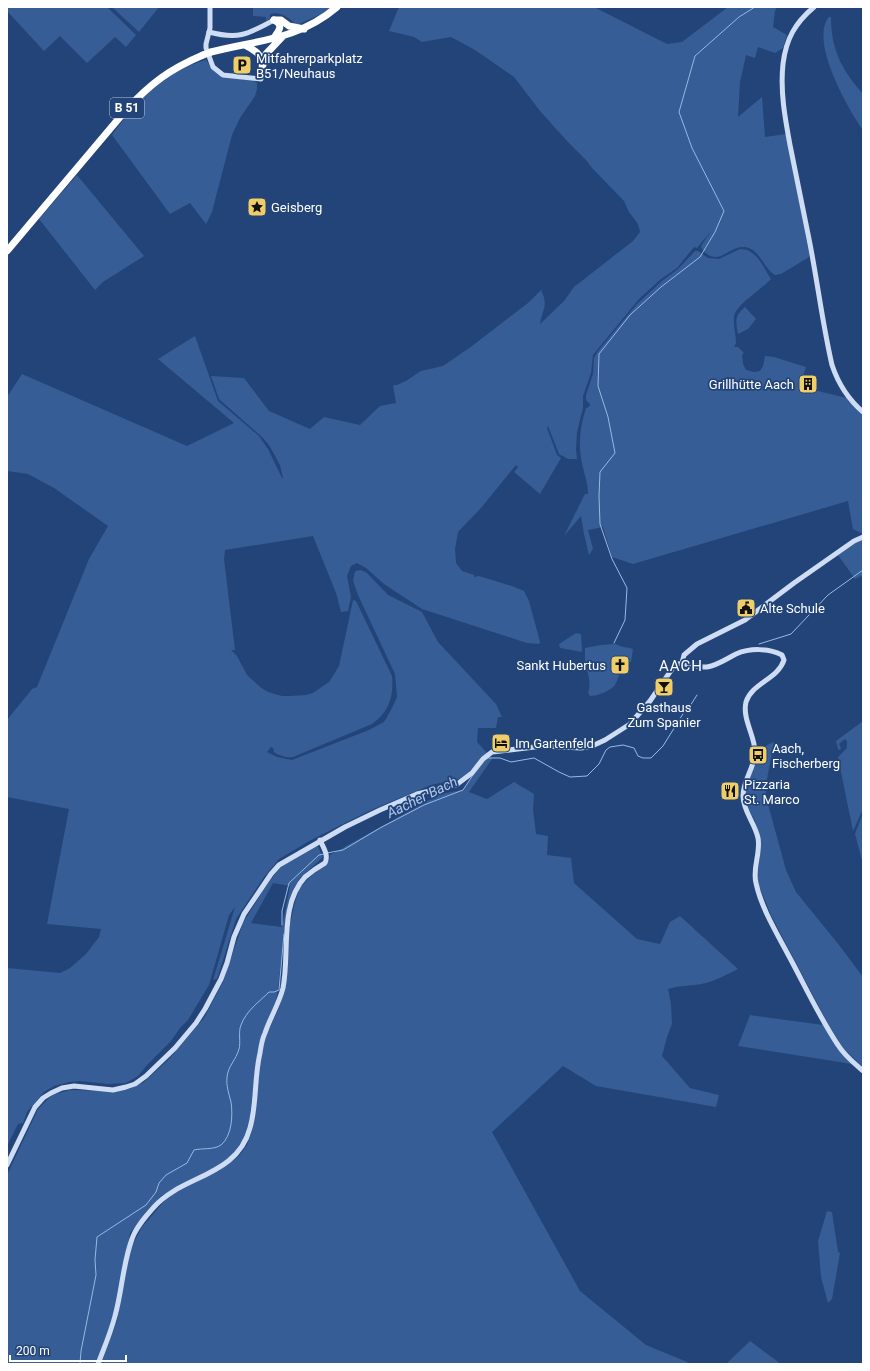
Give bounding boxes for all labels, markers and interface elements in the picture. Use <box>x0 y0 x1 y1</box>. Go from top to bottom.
place label: Mitfahrerparkplatz B51/Neuhaus <box>256 51 363 81</box>
parking icon: Mitfahrerparkplatz B51/Neuhaus <box>231 54 253 76</box>
road number: B 51 <box>110 98 144 118</box>
place icon: Geisberg <box>246 196 268 218</box>
place label: Geisberg <box>271 200 322 215</box>
building icon: Grillhütte Aach <box>797 373 819 395</box>
place label: Grillhütte Aach <box>709 377 794 392</box>
public building icon: Alte Schule <box>735 597 757 619</box>
place label: Alte Schule <box>760 601 825 616</box>
church icon: Sankt Hubertus <box>609 654 631 676</box>
district label: AACH <box>659 657 703 675</box>
place label: Sankt Hubertus <box>516 658 606 673</box>
bar icon: Gasthaus Zum Spanier <box>653 676 675 698</box>
place label: Gasthaus Zum Spanier <box>627 700 701 730</box>
hotel icon: Im Gartenfeld <box>490 732 512 754</box>
place label: Im Gartenfeld <box>515 736 594 751</box>
place label: Aach, Fischerberg <box>772 741 840 771</box>
bus stop icon: Aach, Fischerberg <box>747 744 769 766</box>
water label: Aacher Bach <box>383 773 460 821</box>
place label: Pizzaria St. Marco <box>744 777 800 807</box>
restaurant icon: Pizzaria St. Marco <box>719 780 741 802</box>
scale bar <box>10 1337 126 1363</box>
text: 200 m <box>16 1344 50 1358</box>

